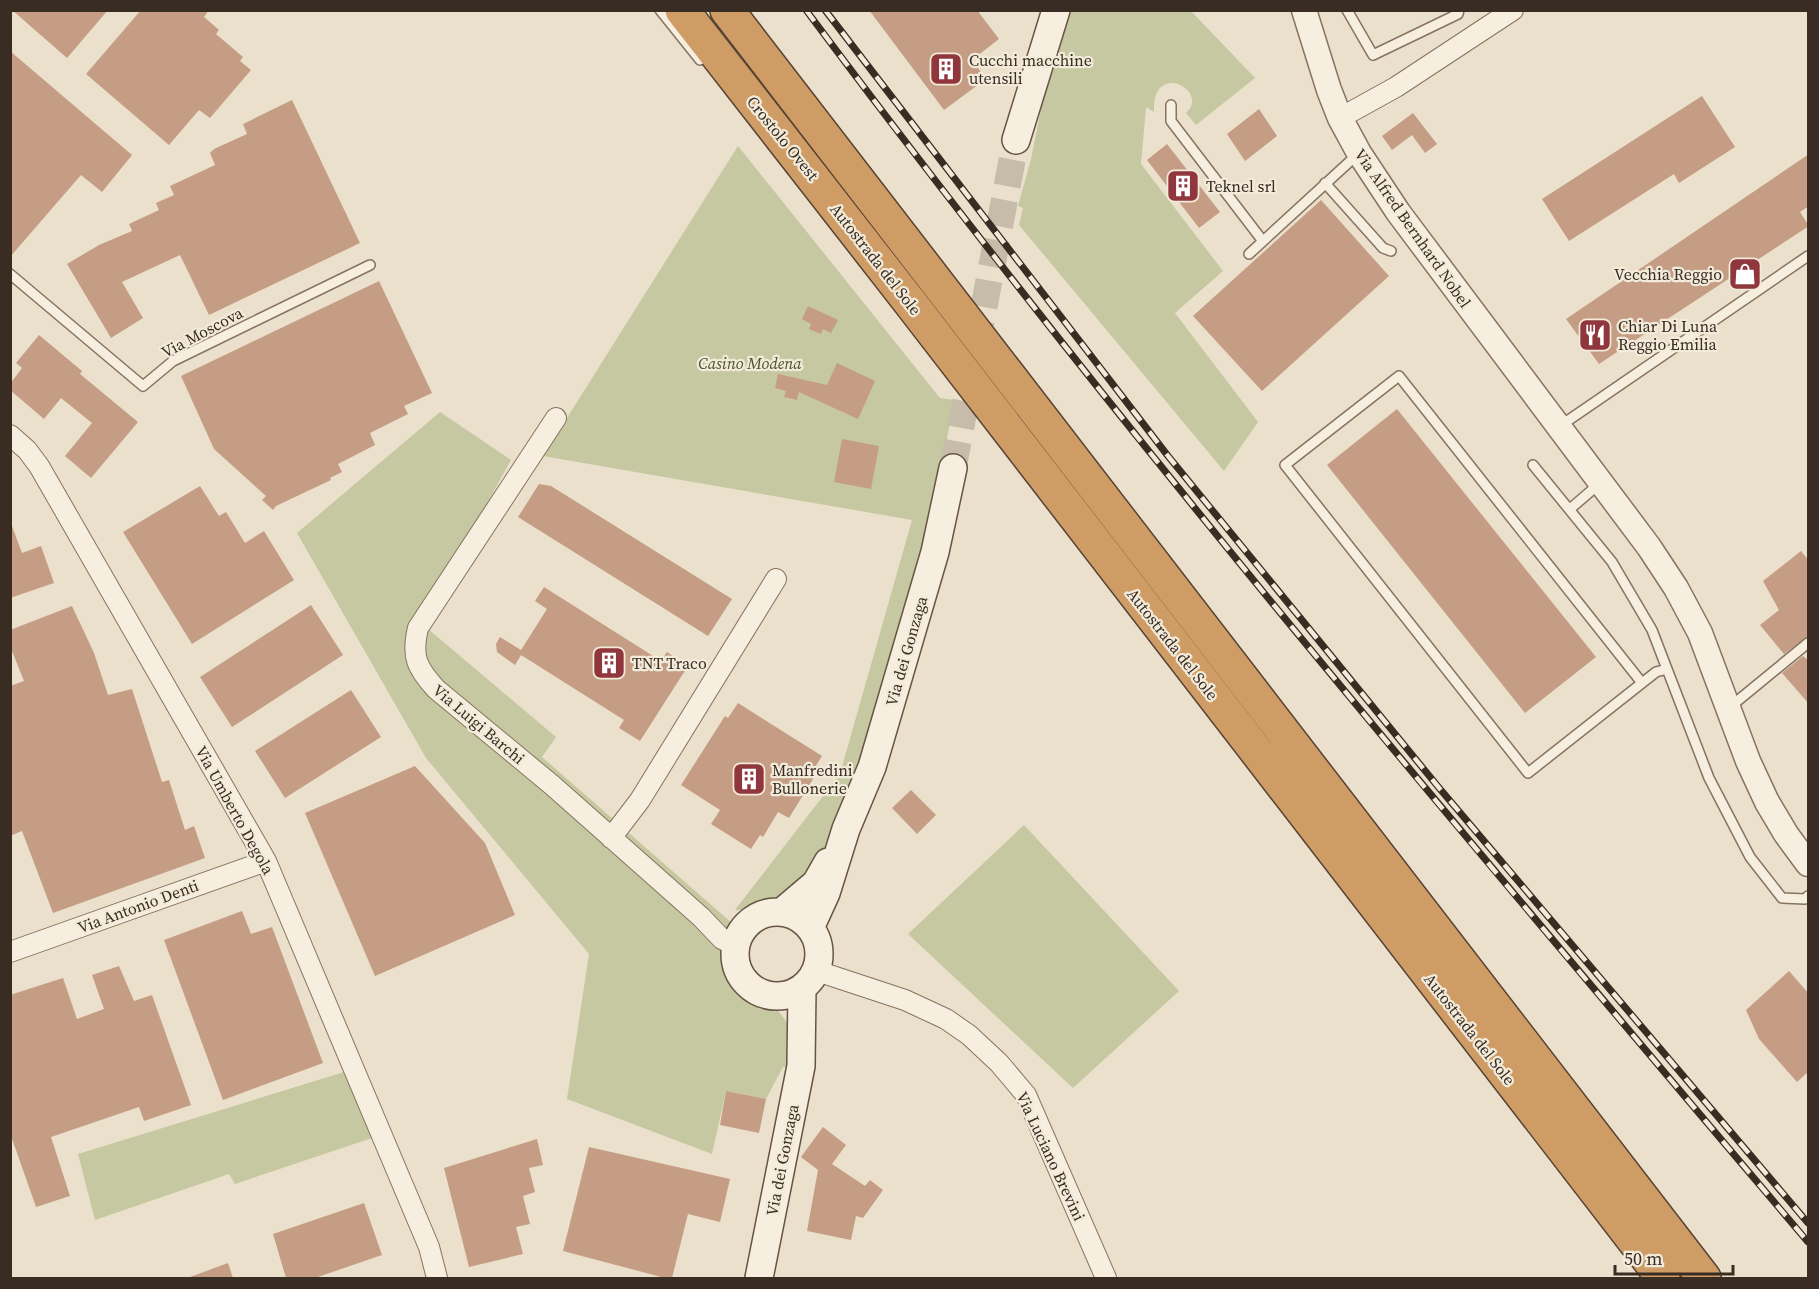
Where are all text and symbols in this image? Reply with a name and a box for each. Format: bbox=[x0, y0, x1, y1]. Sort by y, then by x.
place label: Cucchi macchine utensili bbox=[969, 49, 1092, 89]
building icon: Cucchi macchine utensili bbox=[928, 51, 964, 87]
street label: Crostolo Ovest bbox=[742, 91, 824, 186]
street label: Via Alfred Bernhard Nobel bbox=[1350, 144, 1476, 312]
building icon: Teknel srl bbox=[1165, 168, 1201, 204]
place label: Teknel srl bbox=[1206, 175, 1276, 197]
street label: Autostrada del Sole bbox=[825, 198, 927, 320]
shop icon: Vecchia Reggio bbox=[1727, 256, 1763, 292]
place label: Vecchia Reggio bbox=[1614, 263, 1722, 285]
street label: Via Moscova bbox=[157, 301, 247, 363]
place label: Chiar Di Luna Reggio Emilia bbox=[1618, 315, 1718, 355]
restaurant icon: Chiar Di Luna Reggio Emilia bbox=[1577, 317, 1613, 353]
park label: Casino Modena bbox=[698, 352, 802, 374]
street label: Autostrada del Sole bbox=[1122, 583, 1224, 705]
street label: Via dei Gonzaga bbox=[880, 593, 932, 709]
building icon: TNT Traco bbox=[591, 645, 627, 681]
place label: TNT Traco bbox=[632, 652, 707, 674]
street label: Via Luigi Barchi bbox=[428, 679, 530, 769]
street label: Via Umberto Degola bbox=[191, 742, 280, 879]
place label: Manfredini Bullonerie bbox=[772, 759, 853, 799]
building icon: Manfredini Bullonerie bbox=[731, 761, 767, 797]
street label: Via Antonio Denti bbox=[74, 874, 202, 938]
street label: Autostrada del Sole bbox=[1419, 968, 1521, 1090]
street label: Via Luciano Brevini bbox=[1011, 1088, 1091, 1224]
street label: Via dei Gonzaga bbox=[760, 1101, 804, 1218]
scale bar bbox=[1615, 1238, 1734, 1276]
text: 50 m bbox=[1624, 1246, 1662, 1271]

